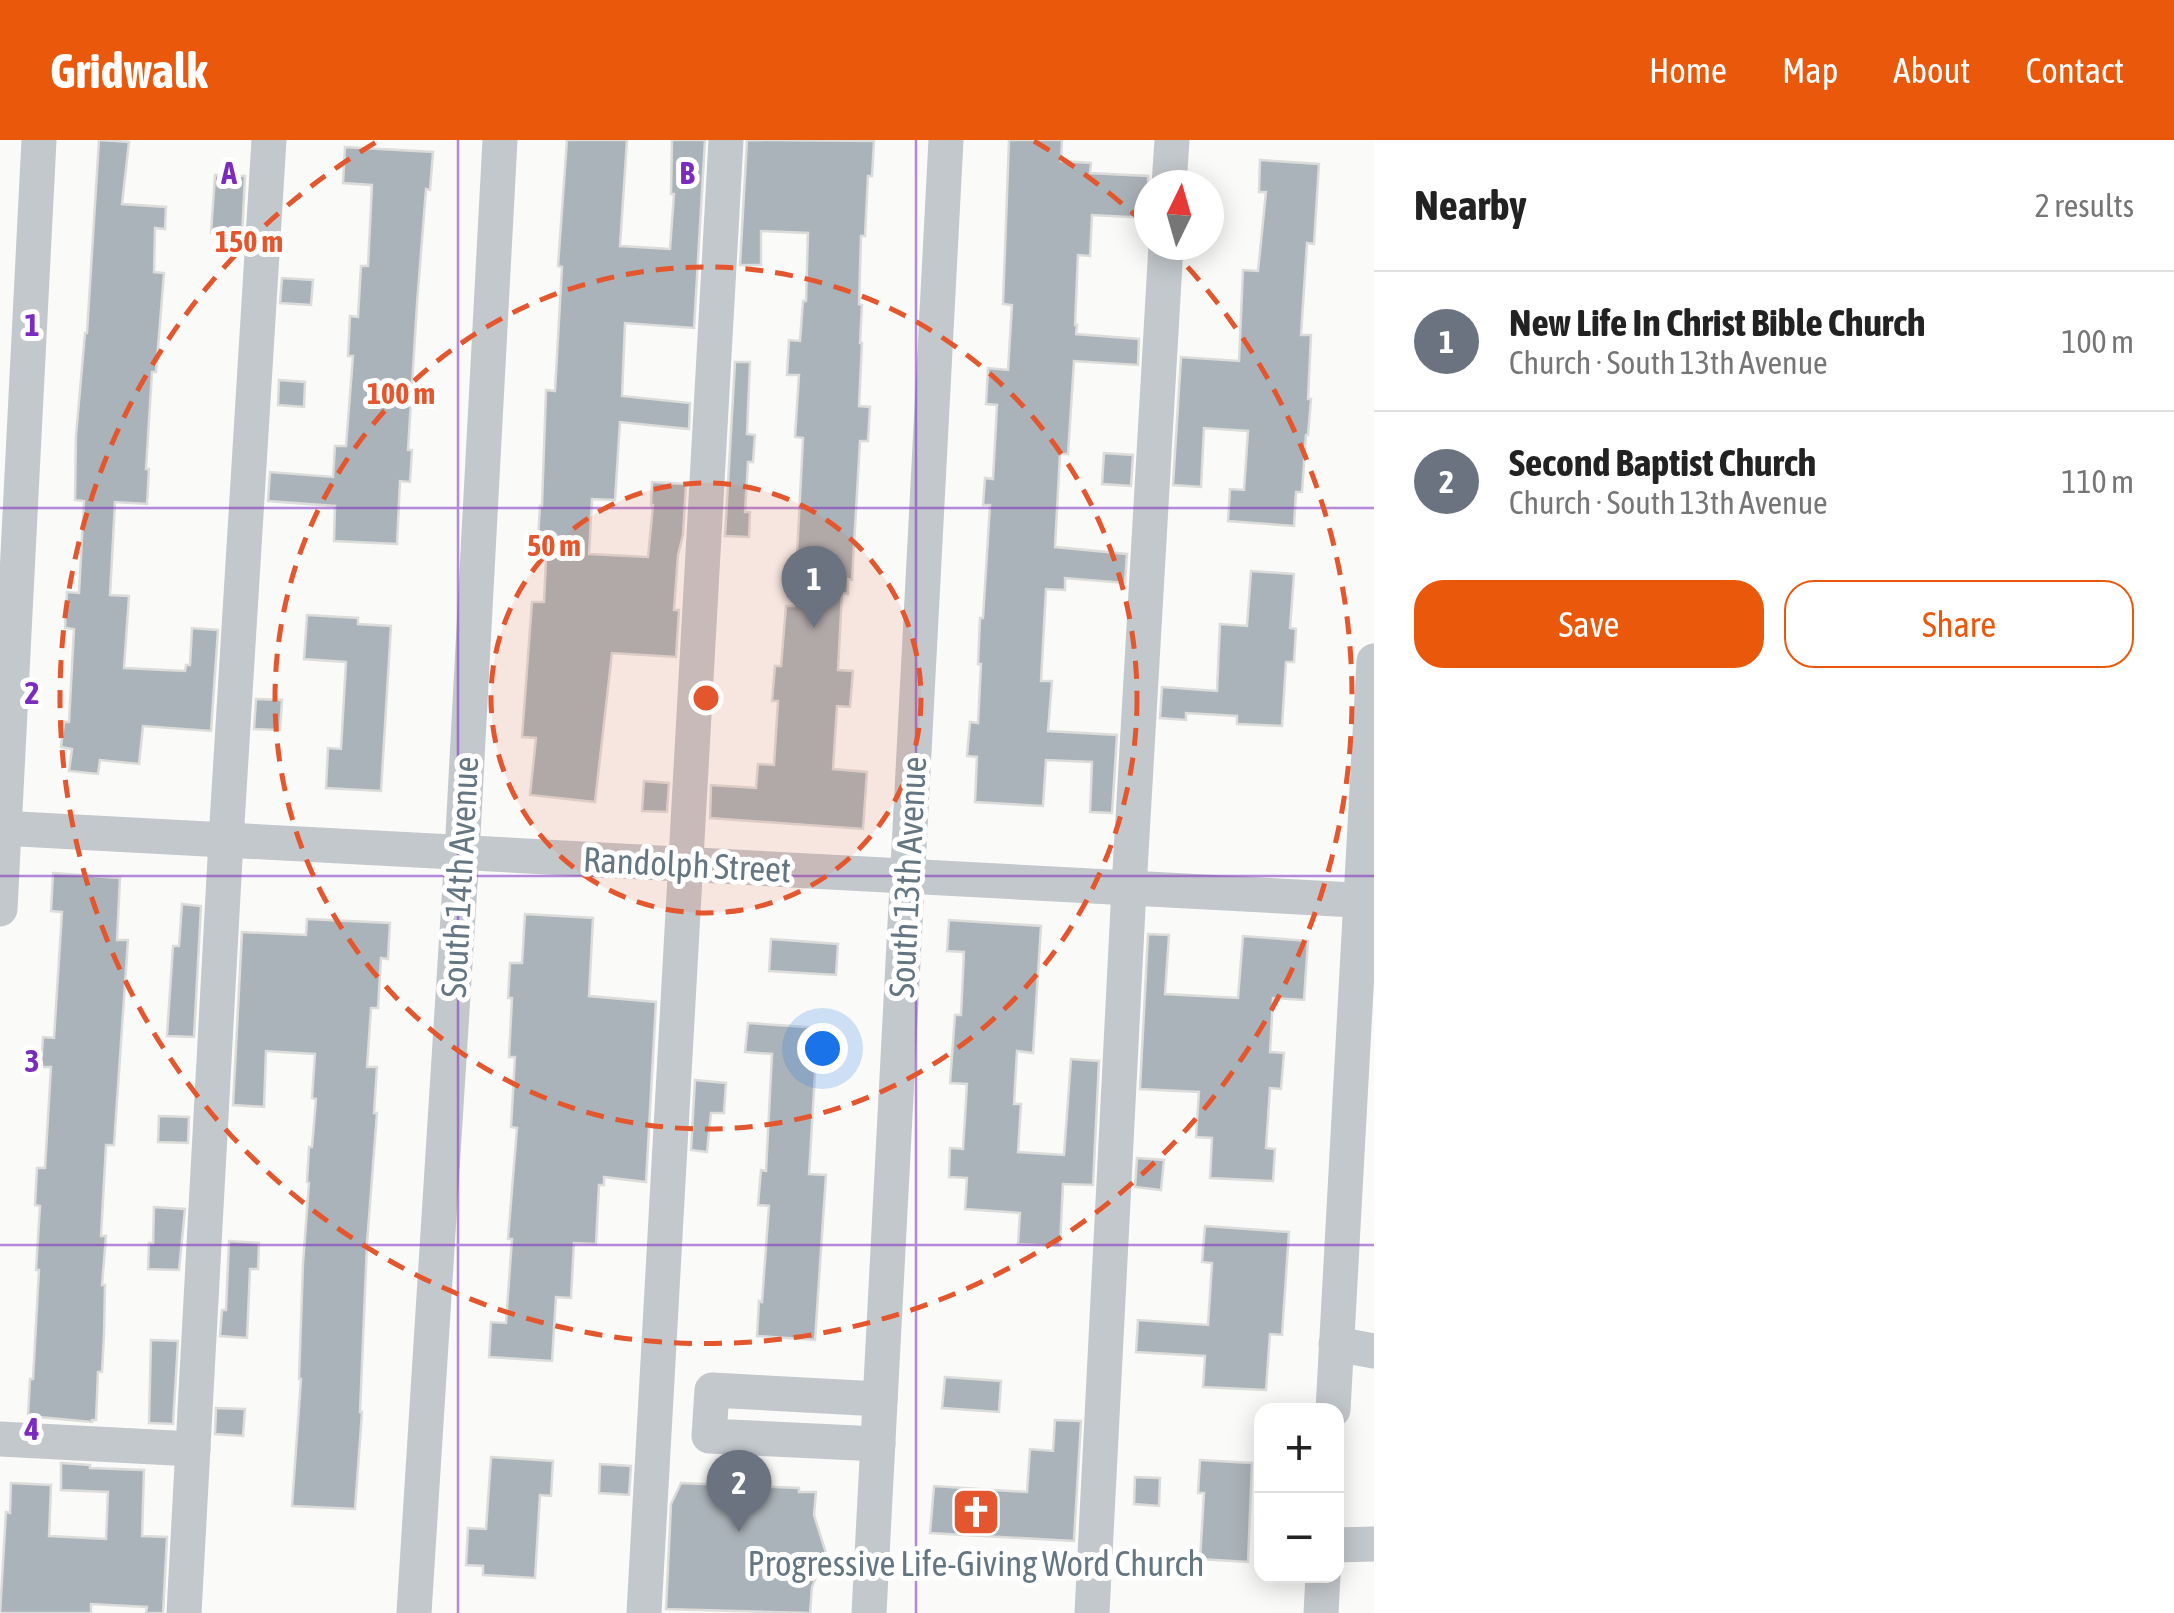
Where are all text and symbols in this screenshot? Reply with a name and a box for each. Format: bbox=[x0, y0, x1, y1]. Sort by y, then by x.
text: Gridwalk bbox=[50, 43, 208, 98]
text: Home bbox=[1649, 50, 1727, 90]
text: Map bbox=[1782, 50, 1838, 90]
text: About bbox=[1893, 50, 1970, 90]
text: Contact bbox=[2025, 50, 2124, 90]
text: A bbox=[220, 154, 237, 191]
text: B bbox=[679, 154, 695, 191]
north arrow bbox=[1134, 170, 1224, 260]
text: Nearby bbox=[1414, 181, 1527, 229]
text: 2 results bbox=[2035, 187, 2134, 224]
text: 150 m bbox=[215, 224, 283, 258]
text: New Life In Christ Bible Church bbox=[1509, 301, 1925, 344]
text: 1 bbox=[24, 306, 40, 343]
text: 1 bbox=[1439, 323, 1454, 360]
text: 100 m bbox=[2061, 323, 2134, 360]
text: Church · South 13th Avenue bbox=[1509, 344, 1828, 381]
text: 100 m bbox=[367, 376, 435, 410]
text: Second Baptist Church bbox=[1509, 441, 1816, 484]
text: 2 bbox=[1439, 463, 1454, 500]
text: 110 m bbox=[2061, 463, 2134, 500]
text: Church · South 13th Avenue bbox=[1509, 484, 1828, 521]
text: 50 m bbox=[527, 528, 581, 562]
pin: 1 bbox=[782, 546, 846, 628]
button: Save bbox=[1414, 580, 1764, 668]
button: Share bbox=[1784, 580, 2134, 668]
text: 2 bbox=[24, 674, 40, 711]
centre of rings bbox=[688, 680, 724, 716]
street label: South 14th Avenue bbox=[433, 755, 485, 999]
street label: South 13th Avenue bbox=[881, 755, 933, 999]
street label: Randolph Street bbox=[582, 839, 792, 889]
your location bbox=[797, 1023, 848, 1074]
text: 3 bbox=[24, 1042, 40, 1079]
map controls bbox=[1254, 1403, 1344, 1583]
button: + bbox=[1254, 1403, 1344, 1493]
text: 4 bbox=[23, 1410, 40, 1447]
pin: 2 bbox=[706, 1450, 772, 1532]
church icon: Progressive Life-Giving Word Church bbox=[950, 1486, 1002, 1538]
button: − bbox=[1254, 1493, 1344, 1583]
place label: Progressive Life-Giving Word Church bbox=[748, 1543, 1204, 1583]

